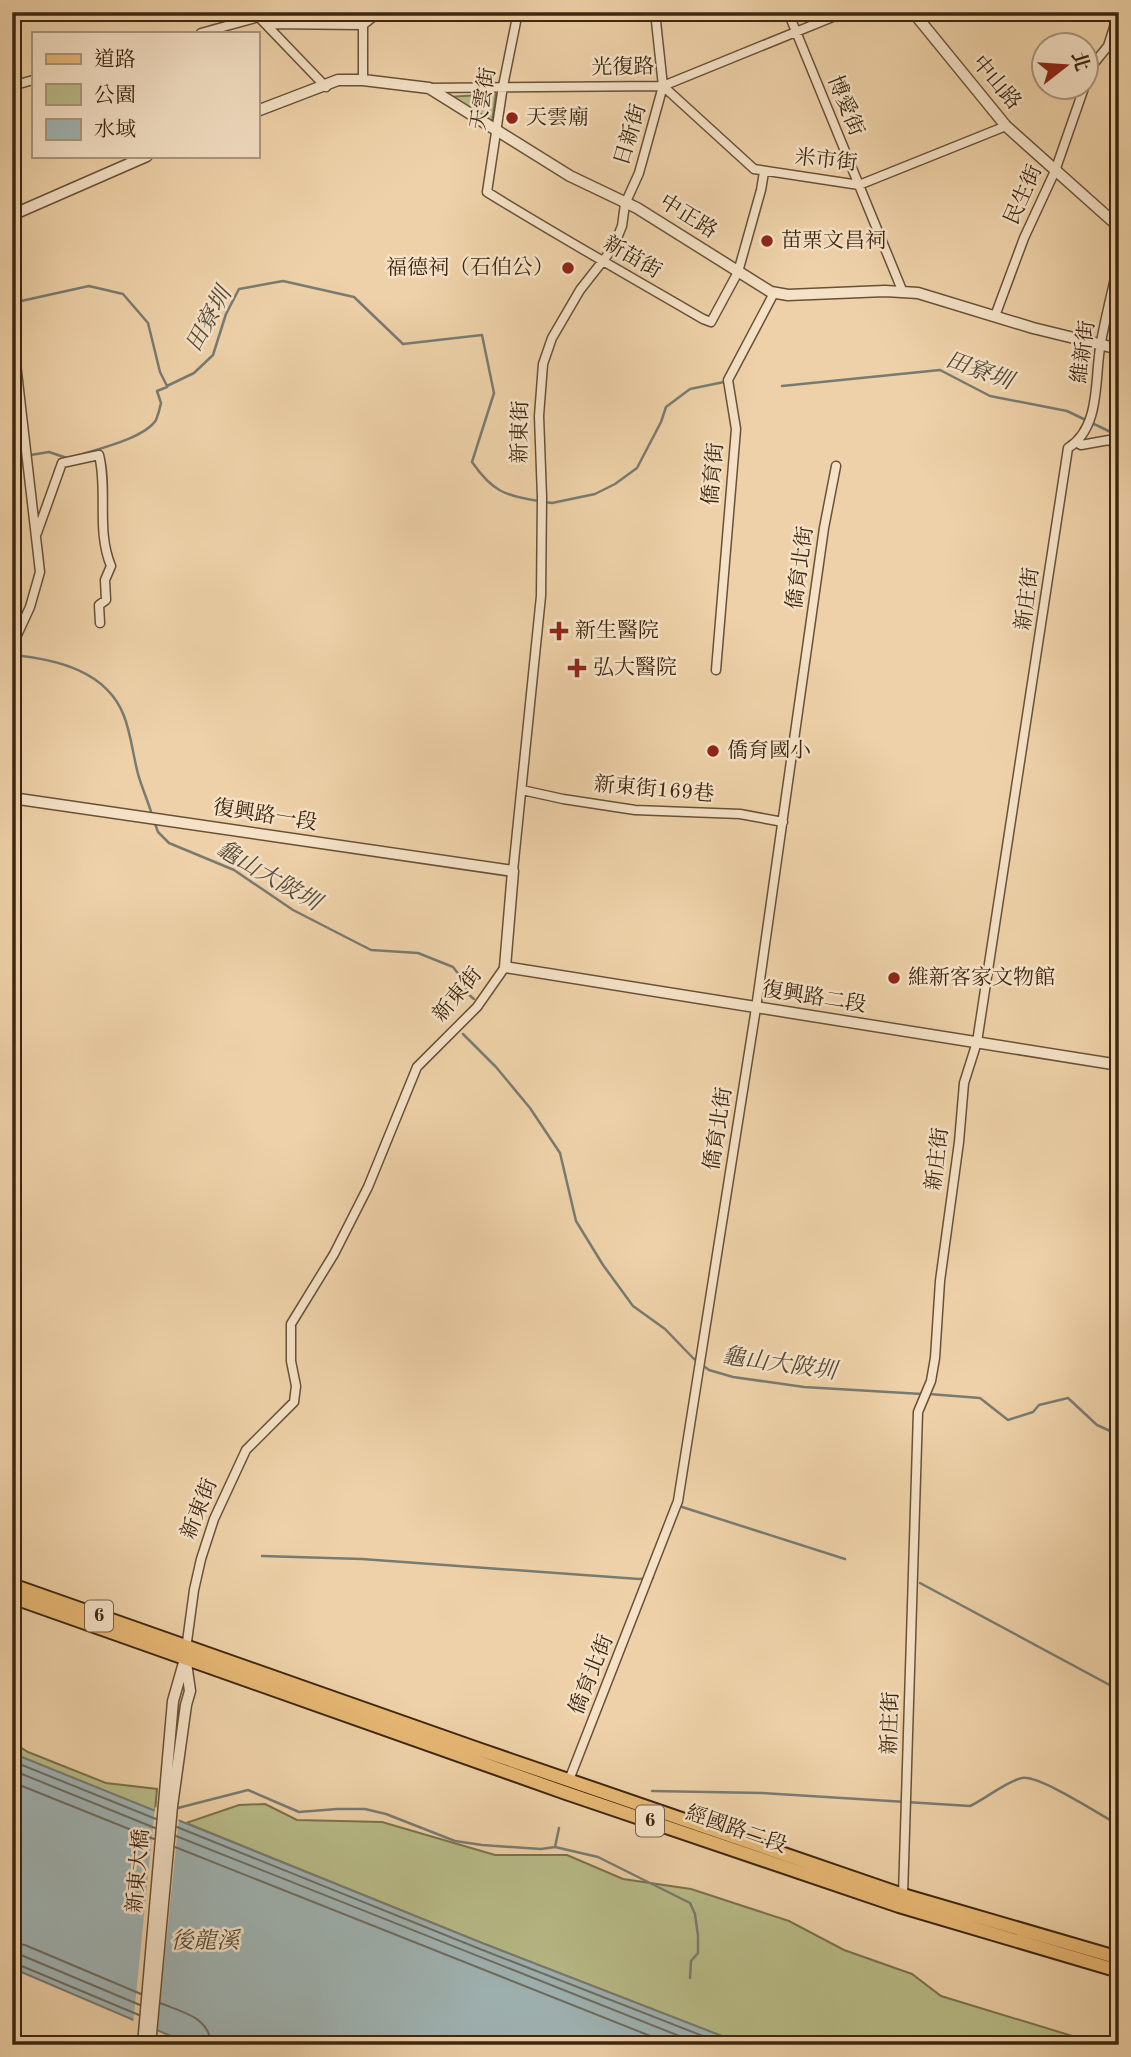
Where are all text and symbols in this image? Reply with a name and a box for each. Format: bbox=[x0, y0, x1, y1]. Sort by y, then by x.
legend bbox=[32, 32, 259, 158]
north arrow bbox=[1030, 32, 1100, 102]
text: 道路 bbox=[94, 48, 136, 71]
text: 北 bbox=[1067, 49, 1093, 74]
street label: 中山路 bbox=[968, 51, 1026, 114]
street label: 光復路 bbox=[591, 55, 655, 79]
street label: 天雲街 bbox=[466, 66, 500, 132]
street label: 博愛街 bbox=[823, 72, 868, 139]
text: 公園 bbox=[94, 83, 136, 107]
street label: 日新街 bbox=[610, 101, 650, 168]
place label: 天雲廟 bbox=[526, 106, 589, 129]
marker: 天雲廟 bbox=[504, 110, 520, 126]
text: 水域 bbox=[94, 118, 136, 141]
street label: 米市街 bbox=[794, 145, 859, 175]
street label: 民生街 bbox=[1000, 161, 1046, 228]
street label: 中正路 bbox=[656, 190, 721, 243]
place label: 苗栗文昌祠 bbox=[781, 229, 886, 252]
street label: 新苗街 bbox=[599, 231, 666, 283]
marker: 苗栗文昌祠 bbox=[759, 233, 775, 249]
place label: 福德祠（石伯公） bbox=[386, 255, 554, 279]
marker: 福德祠（石伯公） bbox=[560, 260, 576, 276]
water label: 田寮圳 bbox=[180, 280, 238, 356]
street label: 維新街 bbox=[1067, 319, 1099, 385]
water label: 田寮圳 bbox=[943, 347, 1020, 395]
street label: 新東街 bbox=[508, 400, 532, 464]
street label: 僑育街 bbox=[699, 442, 727, 506]
street label: 僑育北街 bbox=[783, 525, 817, 611]
street label: 新庄街 bbox=[1011, 566, 1043, 632]
place label: 新生醫院 bbox=[575, 619, 659, 642]
marker: 新生醫院 bbox=[549, 621, 569, 641]
place label: 弘大醫院 bbox=[593, 656, 677, 679]
marker: 弘大醫院 bbox=[567, 658, 587, 678]
place label: 僑育國小 bbox=[727, 739, 811, 762]
marker: 僑育國小 bbox=[705, 743, 721, 759]
street label: 新東街169巷 bbox=[593, 772, 715, 806]
street label: 復興路一段 bbox=[212, 795, 319, 835]
water label: 龜山大陂圳 bbox=[212, 836, 328, 917]
street label: 新東街 bbox=[428, 963, 486, 1026]
place label: 維新客家文物館 bbox=[908, 966, 1055, 989]
marker: 維新客家文物館 bbox=[886, 970, 902, 986]
street label: 復興路二段 bbox=[761, 977, 868, 1017]
street label: 僑育北街 bbox=[700, 1086, 736, 1172]
street label: 新庄街 bbox=[922, 1126, 952, 1192]
water label: 龜山大陂圳 bbox=[720, 1343, 842, 1384]
street label: 新東街 bbox=[177, 1475, 222, 1542]
road number: 6 bbox=[85, 1600, 113, 1632]
street label: 僑育北街 bbox=[565, 1631, 617, 1718]
street label: 新庄街 bbox=[877, 1691, 903, 1755]
street label: 經國路二段 bbox=[683, 1801, 790, 1857]
road number: 6 bbox=[636, 1806, 664, 1837]
street label: 新東大橋 bbox=[123, 1828, 153, 1914]
water label: 後龍溪 bbox=[171, 1928, 243, 1953]

